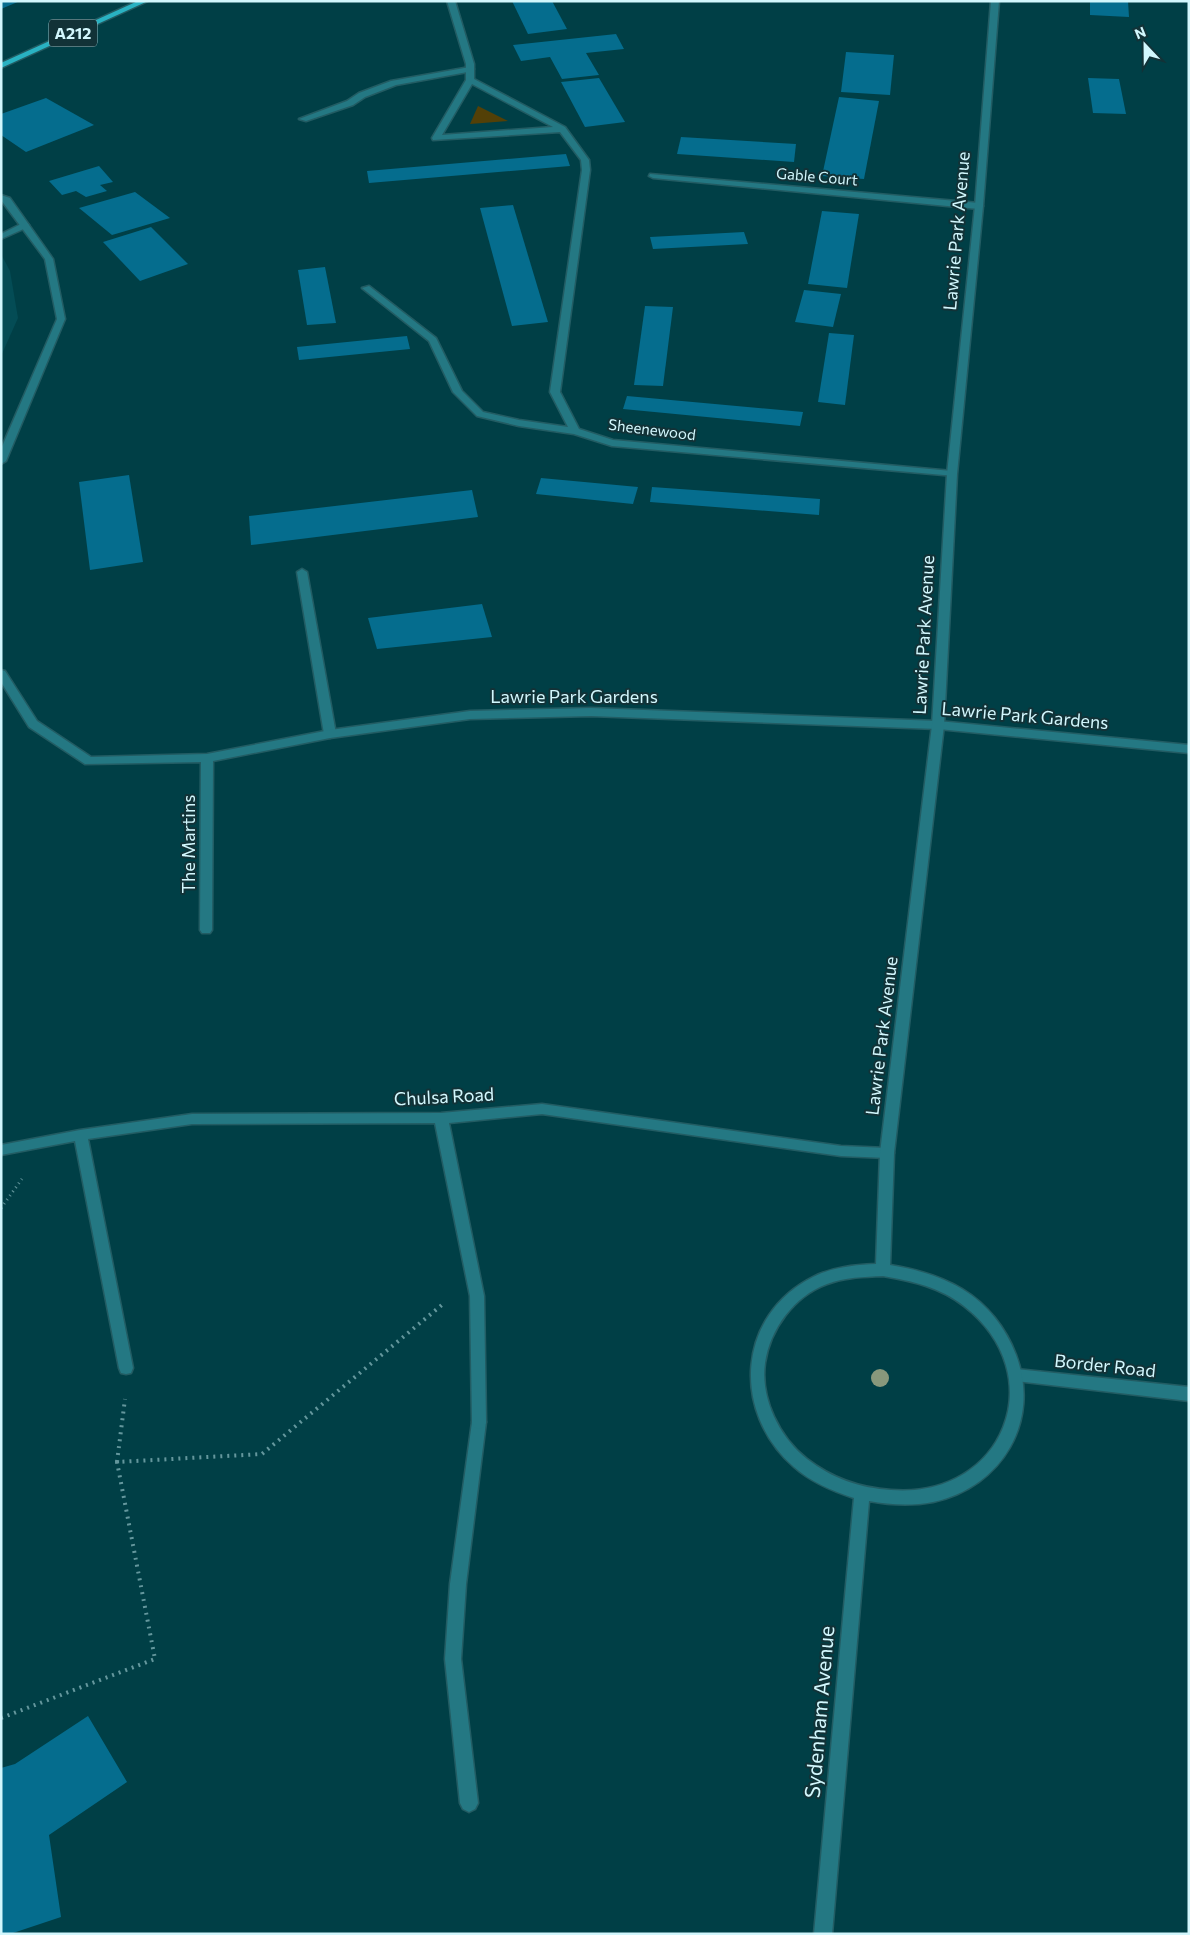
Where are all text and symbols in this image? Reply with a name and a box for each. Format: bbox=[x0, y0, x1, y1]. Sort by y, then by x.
road number: A212 bbox=[49, 19, 97, 46]
north arrow bbox=[1120, 20, 1170, 70]
text: N bbox=[1132, 23, 1148, 42]
street label: Lawrie Park Avenue bbox=[938, 150, 974, 311]
street label: Gable Court bbox=[775, 163, 859, 189]
street label: Sheenewood bbox=[607, 415, 697, 443]
street label: Lawrie Park Avenue bbox=[908, 555, 938, 715]
street label: Lawrie Park Gardens bbox=[490, 685, 658, 707]
street label: Lawrie Park Gardens bbox=[941, 697, 1110, 733]
street label: The Martins bbox=[177, 795, 199, 893]
street label: Lawrie Park Avenue bbox=[860, 955, 902, 1117]
street label: Chulsa Road bbox=[393, 1082, 495, 1110]
street label: Border Road bbox=[1053, 1349, 1157, 1381]
street label: Sydenham Avenue bbox=[799, 1625, 838, 1799]

